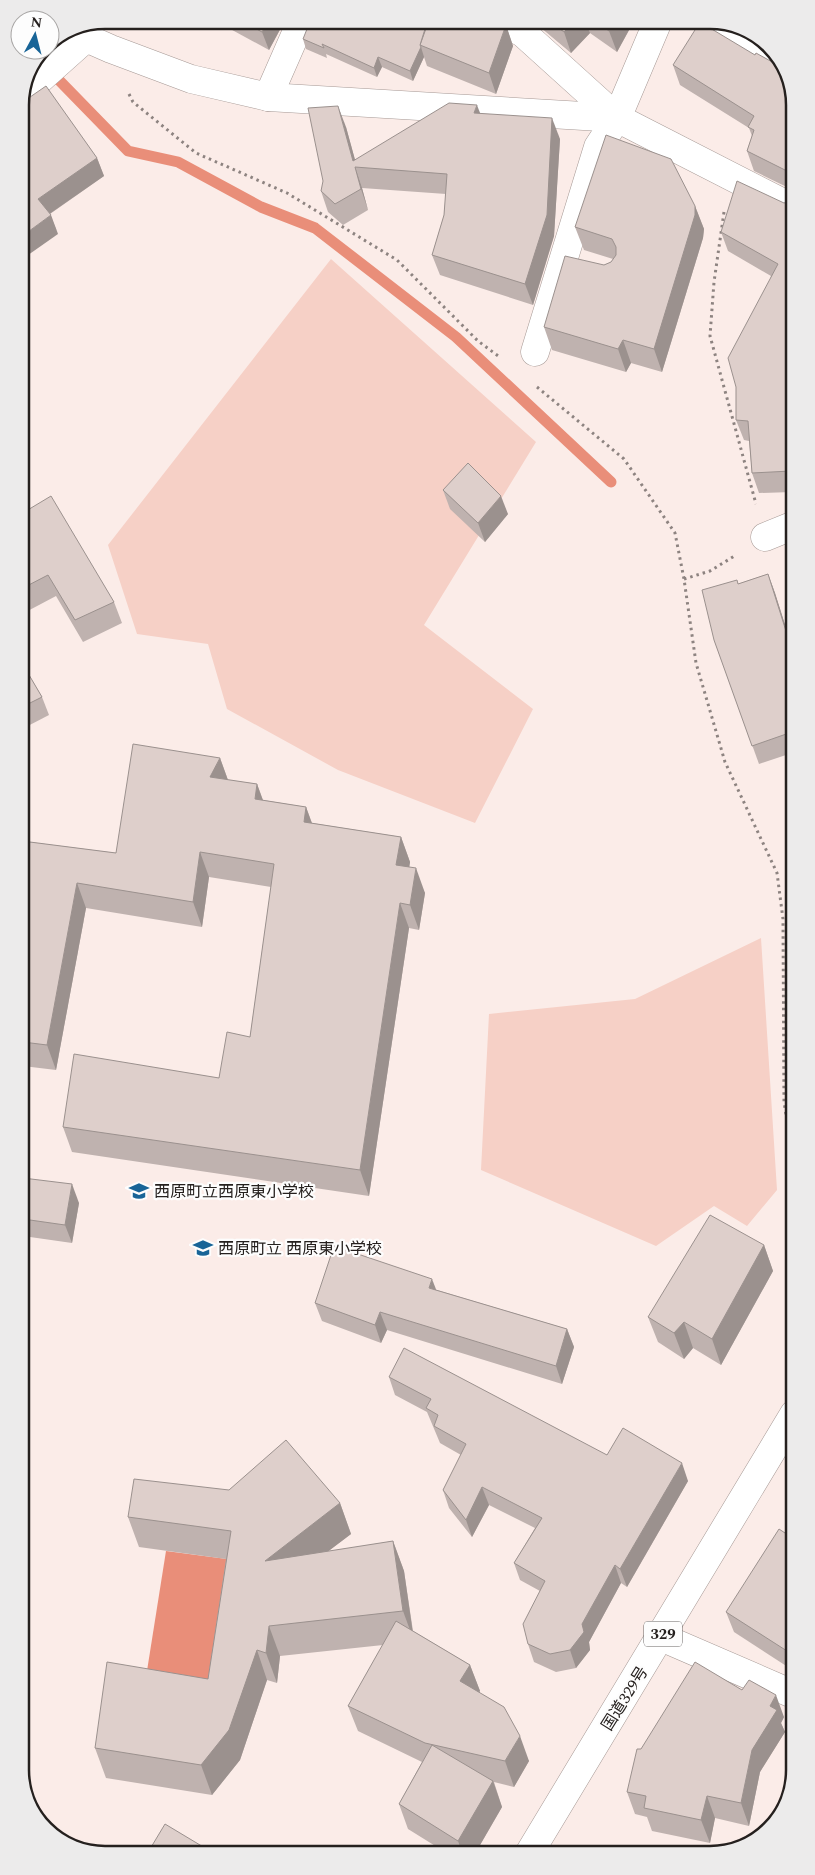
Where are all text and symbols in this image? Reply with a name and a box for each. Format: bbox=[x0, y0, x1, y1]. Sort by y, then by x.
north arrow bbox=[10, 10, 60, 60]
text: N bbox=[30, 11, 43, 34]
school or university icon: 西原町立西原東小学校 bbox=[128, 1180, 150, 1202]
place label: 西原町立西原東小学校 bbox=[154, 1180, 314, 1204]
school or university icon: 西原町立 西原東小学校 bbox=[192, 1237, 214, 1259]
place label: 西原町立 西原東小学校 bbox=[218, 1237, 382, 1261]
road number: 329 bbox=[644, 1622, 682, 1646]
street label: 国道329号 bbox=[596, 1662, 654, 1735]

